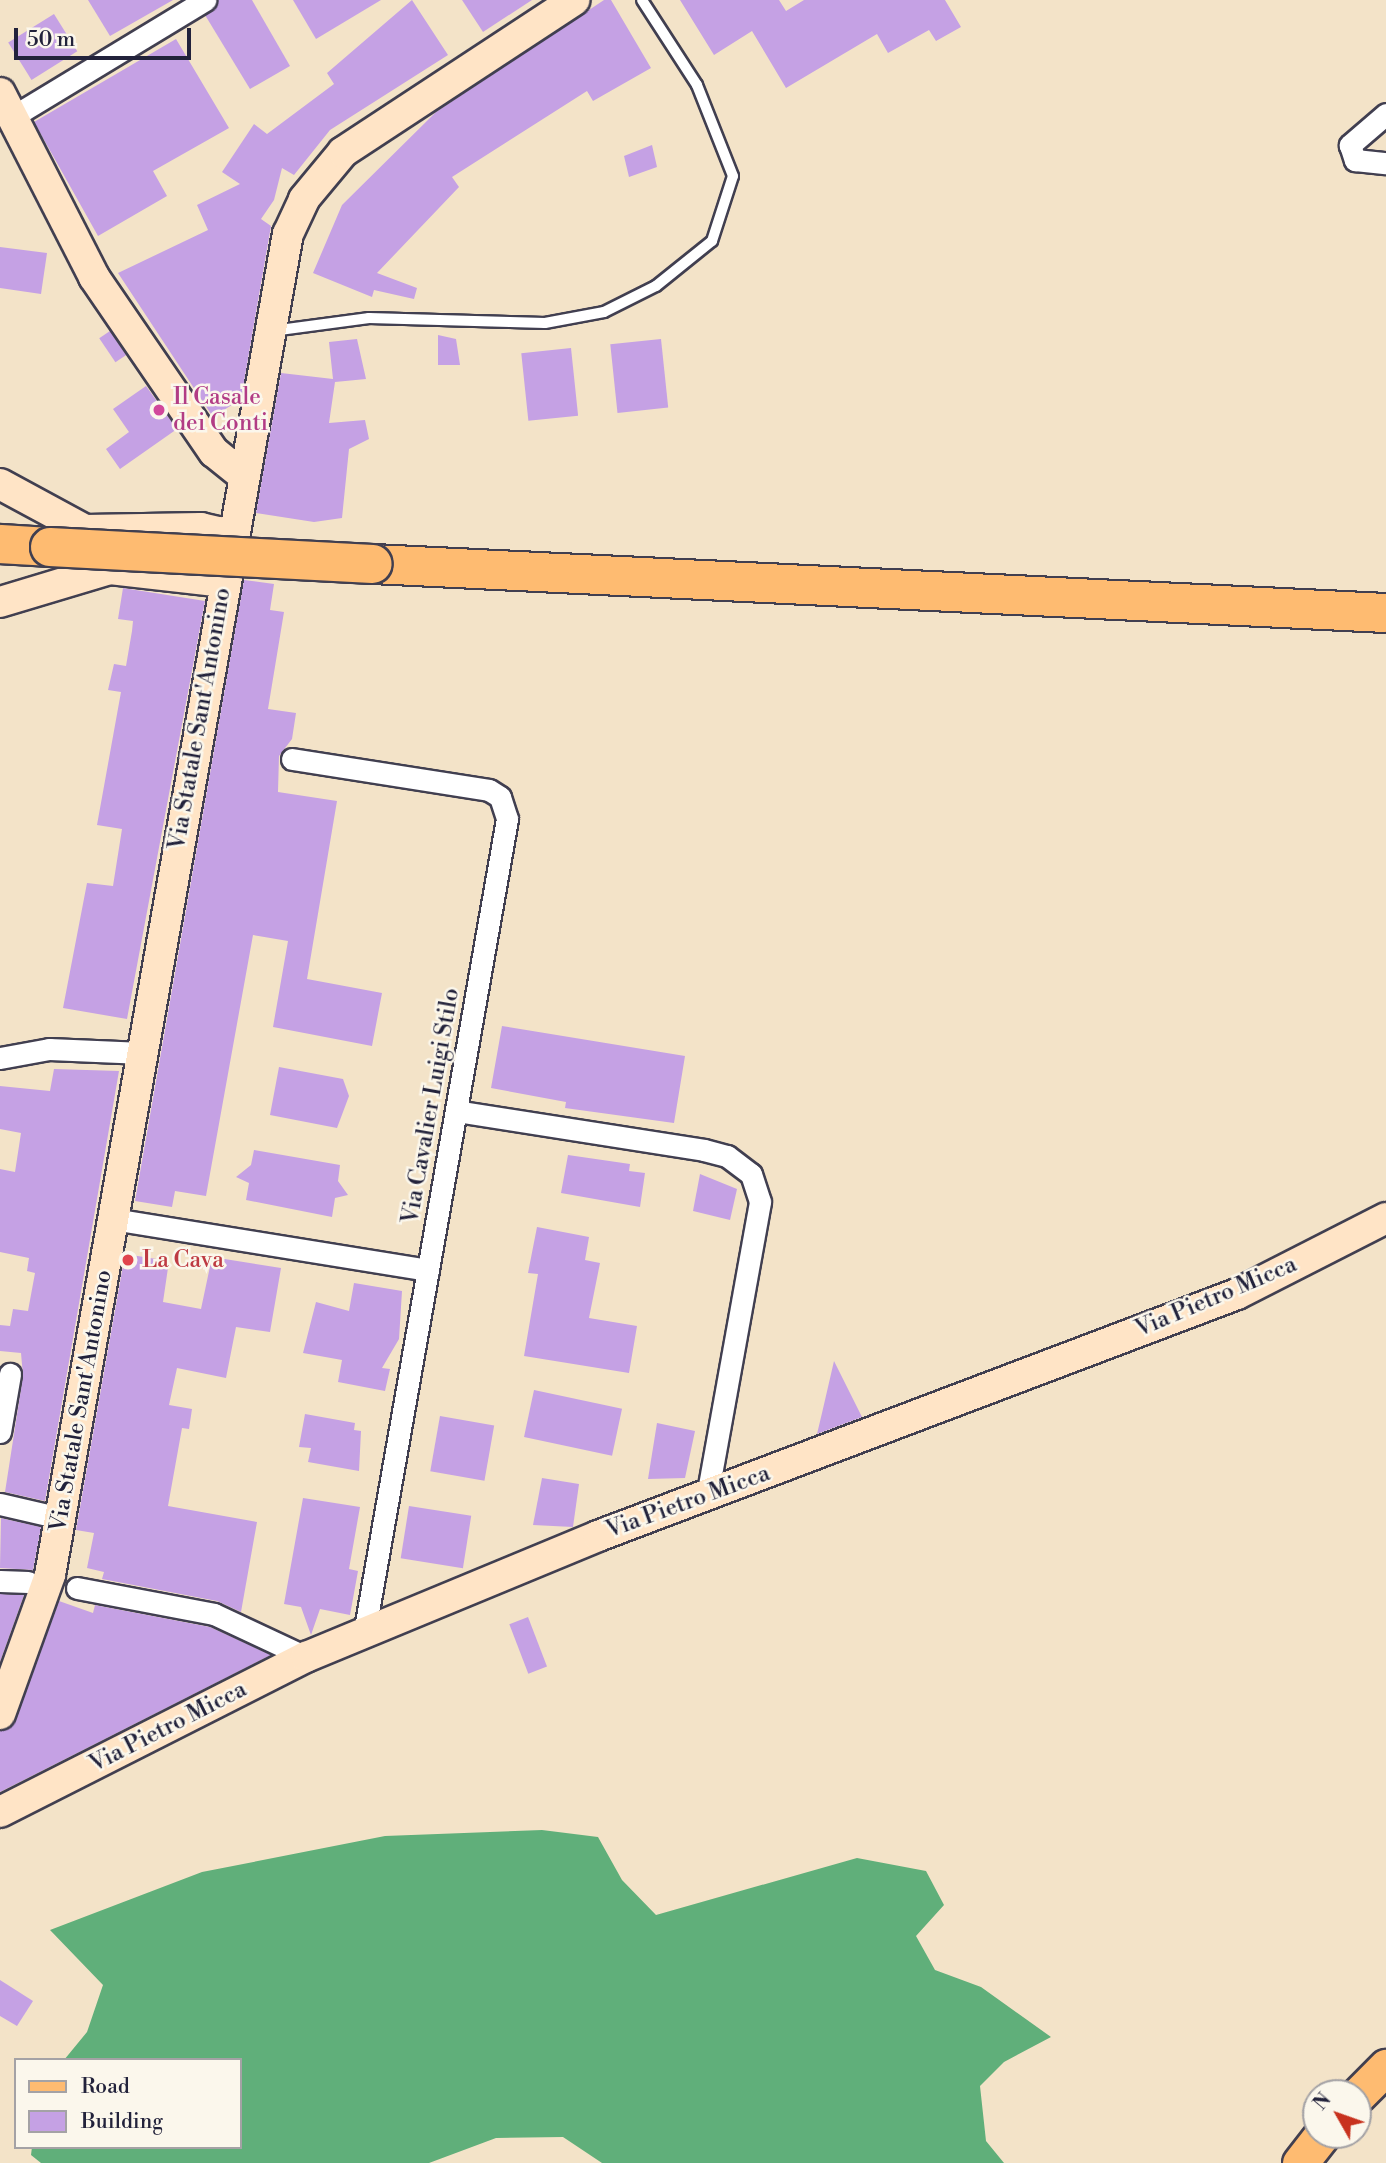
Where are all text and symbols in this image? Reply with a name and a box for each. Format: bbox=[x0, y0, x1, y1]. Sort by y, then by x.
scale bar bbox=[18, 14, 194, 58]
text: 50 m bbox=[27, 27, 75, 53]
place label: Il Casale dei Conti bbox=[173, 383, 268, 437]
marker: Il Casale dei Conti bbox=[151, 402, 167, 418]
street label: Via Statale Sant'Antonino bbox=[163, 586, 237, 852]
street label: Via Cavalier Luigi Stilo bbox=[397, 986, 465, 1226]
place label: La Cava bbox=[142, 1246, 224, 1274]
street label: Via Pietro Micca bbox=[1131, 1251, 1301, 1343]
marker: La Cava bbox=[120, 1252, 136, 1268]
street label: Via Statale Sant'Antonino bbox=[44, 1268, 118, 1534]
street label: Via Pietro Micca bbox=[602, 1460, 774, 1544]
street label: Via Pietro Micca bbox=[85, 1676, 251, 1778]
legend bbox=[14, 2058, 242, 2149]
text: Road bbox=[81, 2074, 130, 2100]
north arrow bbox=[1302, 2079, 1372, 2149]
text: N bbox=[1308, 2088, 1336, 2115]
text: Building bbox=[81, 2109, 163, 2135]

